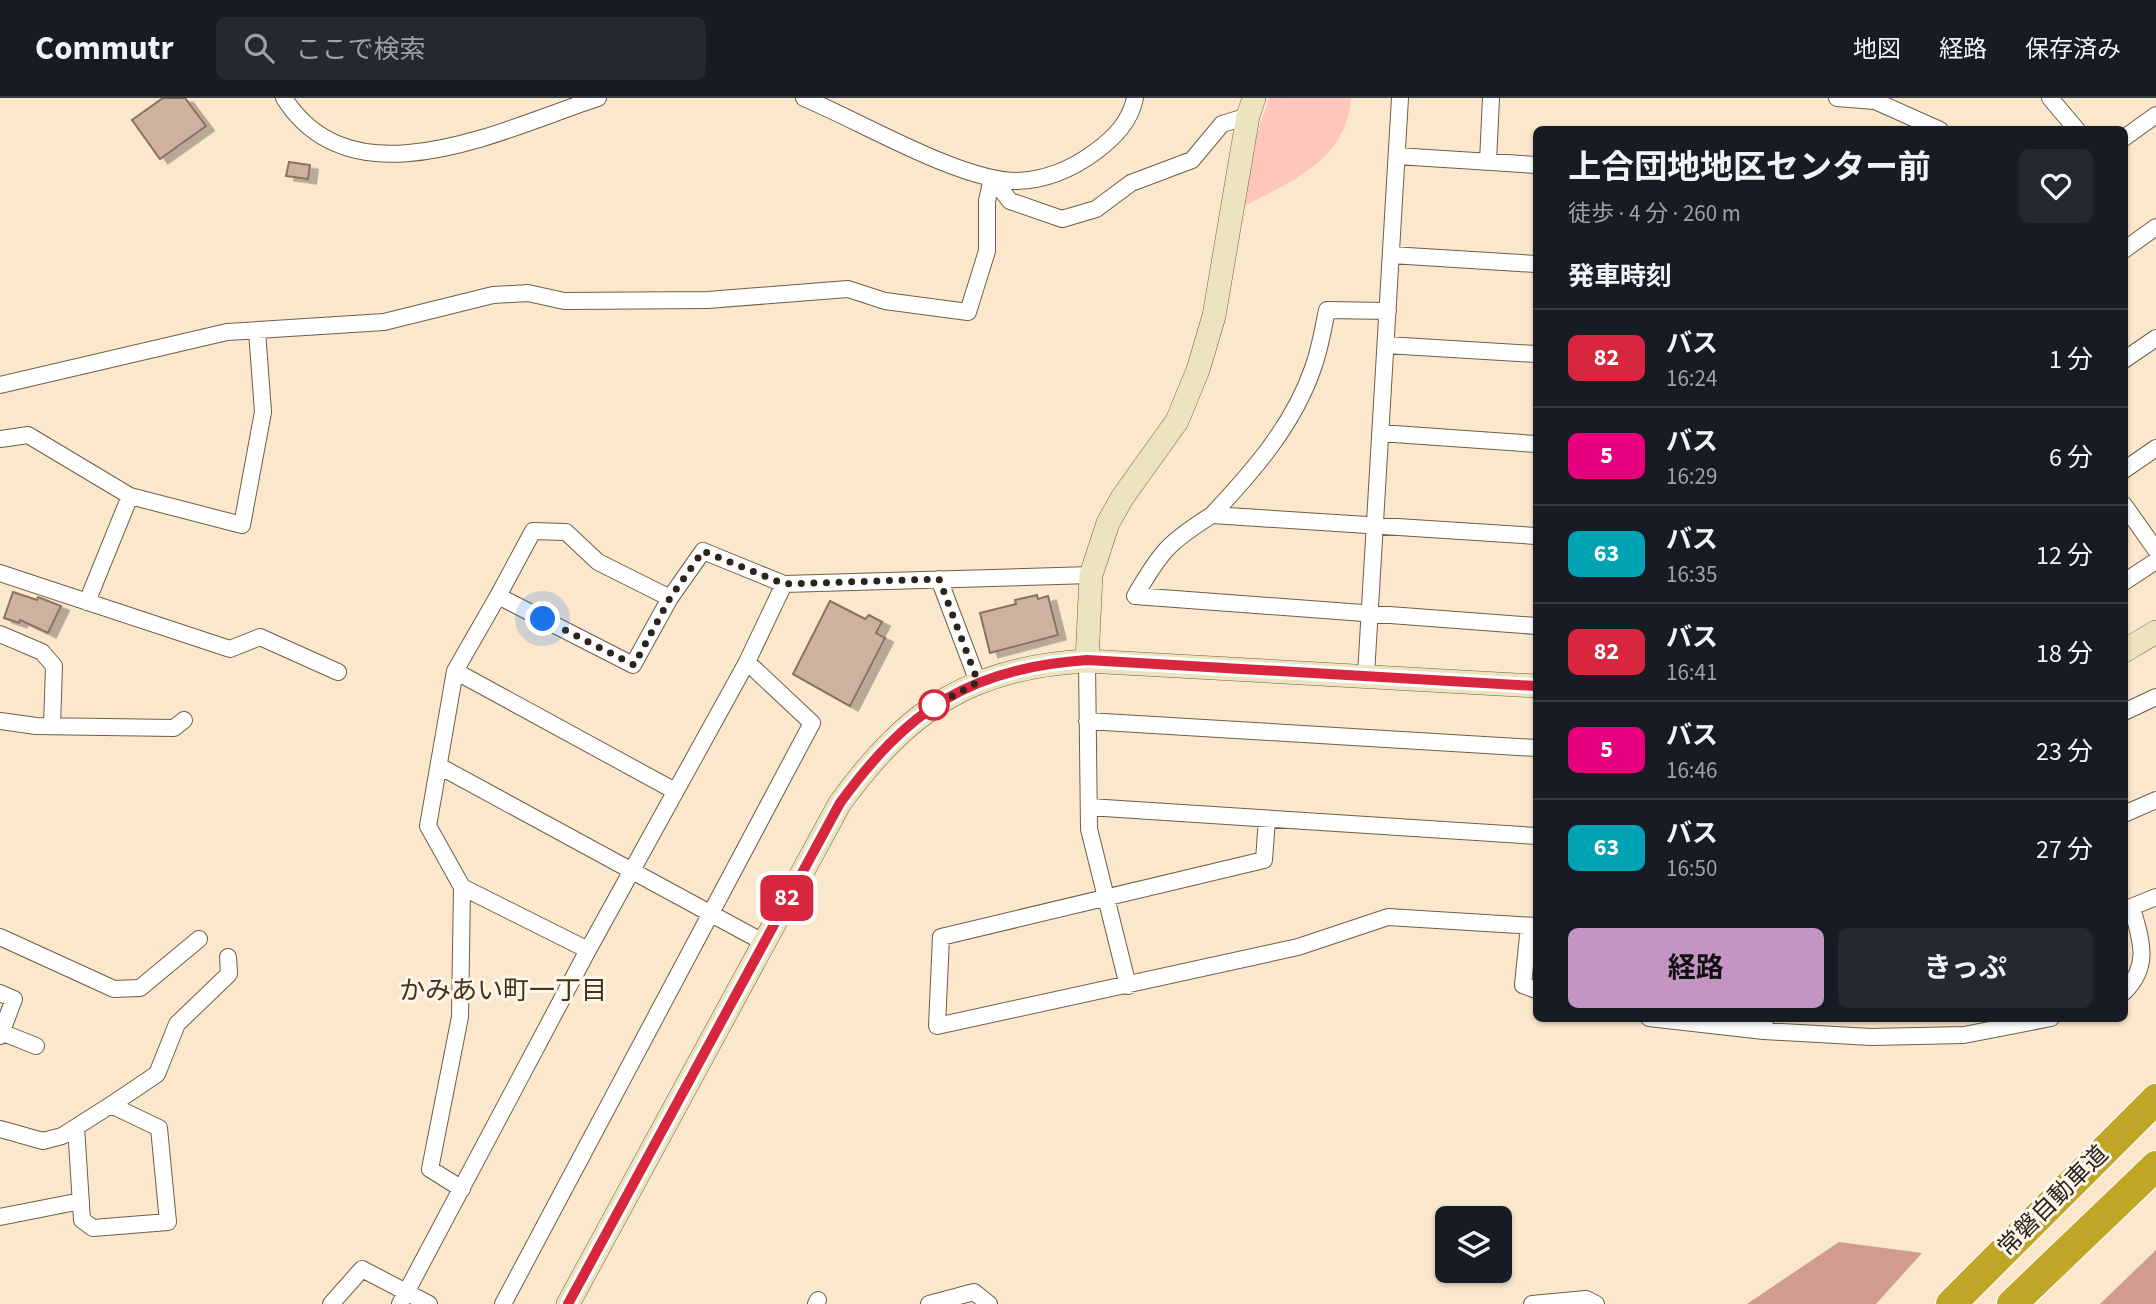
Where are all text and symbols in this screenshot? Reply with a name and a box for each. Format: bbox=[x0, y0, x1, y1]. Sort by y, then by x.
search box bbox=[216, 17, 706, 80]
text: Commutr bbox=[35, 25, 174, 72]
icon: search bbox=[240, 29, 278, 67]
text: ここで検索 bbox=[296, 31, 426, 68]
text: 地図 bbox=[1853, 32, 1901, 67]
text: 経路 bbox=[1939, 32, 1987, 67]
text: 保存済み bbox=[2025, 32, 2121, 67]
text: 上合団地地区センター前 bbox=[1568, 144, 1931, 191]
button: heart bbox=[2019, 149, 2093, 223]
text: 徒歩 · 4 分 · 260 m bbox=[1568, 197, 1741, 230]
text: 発車時刻 bbox=[1568, 258, 1672, 295]
text: バス bbox=[1666, 325, 1718, 362]
text: 82 bbox=[1594, 340, 1619, 375]
text: 1 分 bbox=[2049, 341, 2093, 378]
text: 16:24 bbox=[1666, 362, 1717, 395]
text: バス bbox=[1666, 423, 1718, 460]
text: 5 bbox=[1600, 438, 1613, 473]
text: 6 分 bbox=[2049, 439, 2093, 476]
text: 16:29 bbox=[1666, 460, 1717, 493]
text: バス bbox=[1666, 521, 1718, 558]
text: 63 bbox=[1594, 536, 1619, 571]
text: 12 分 bbox=[2036, 537, 2093, 574]
text: 16:35 bbox=[1666, 558, 1717, 591]
your location bbox=[525, 601, 560, 636]
text: バス bbox=[1666, 619, 1718, 656]
text: 82 bbox=[1594, 634, 1619, 669]
text: 18 分 bbox=[2036, 635, 2093, 672]
text: 16:41 bbox=[1666, 656, 1717, 689]
unlabelled marker bbox=[919, 690, 949, 720]
text: バス bbox=[1666, 717, 1718, 754]
text: 5 bbox=[1600, 732, 1613, 767]
text: 23 分 bbox=[2036, 733, 2093, 770]
text: 16:46 bbox=[1666, 754, 1717, 787]
text: バス bbox=[1666, 815, 1718, 852]
text: 63 bbox=[1594, 830, 1619, 865]
text: 27 分 bbox=[2036, 831, 2093, 868]
text: 16:50 bbox=[1666, 852, 1717, 885]
line badge: 82 bbox=[756, 875, 818, 921]
text: 82 bbox=[774, 880, 800, 915]
button: 経路 bbox=[1568, 928, 1824, 1008]
button: きっぷ bbox=[1838, 928, 2093, 1008]
district label: かみあい町一丁目 bbox=[399, 972, 607, 1009]
street label: 常磐自動車道 bbox=[1990, 1138, 2116, 1264]
map controls bbox=[1435, 1206, 1512, 1283]
button: layers bbox=[1435, 1206, 1512, 1283]

